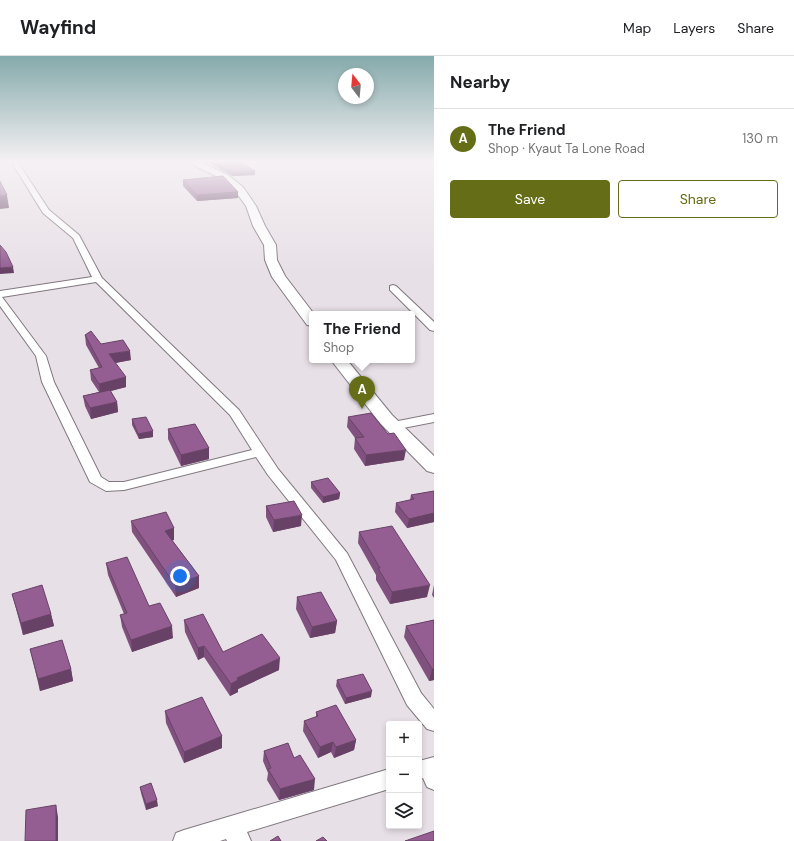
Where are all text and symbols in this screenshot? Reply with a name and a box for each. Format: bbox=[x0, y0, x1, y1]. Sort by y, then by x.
text: Wayfind bbox=[20, 15, 96, 40]
text: Map bbox=[623, 19, 651, 37]
text: Layers bbox=[673, 19, 715, 37]
text: Share bbox=[737, 19, 774, 37]
north arrow bbox=[338, 68, 374, 104]
text: Nearby bbox=[450, 71, 510, 93]
text: The Friend bbox=[488, 120, 565, 140]
text: A bbox=[458, 130, 468, 147]
text: 130 m bbox=[742, 130, 778, 147]
text: Shop · Kyaut Ta Lone Road bbox=[488, 140, 645, 157]
button: Save bbox=[450, 180, 610, 218]
button: Share bbox=[618, 180, 778, 218]
popup bbox=[309, 311, 415, 363]
text: The Friend bbox=[323, 319, 401, 339]
text: Shop bbox=[323, 339, 354, 356]
pin: A bbox=[349, 376, 375, 409]
your location bbox=[170, 566, 190, 586]
map controls bbox=[386, 721, 422, 829]
button: + bbox=[386, 721, 422, 757]
button: − bbox=[386, 757, 422, 793]
button: layers bbox=[386, 793, 422, 829]

